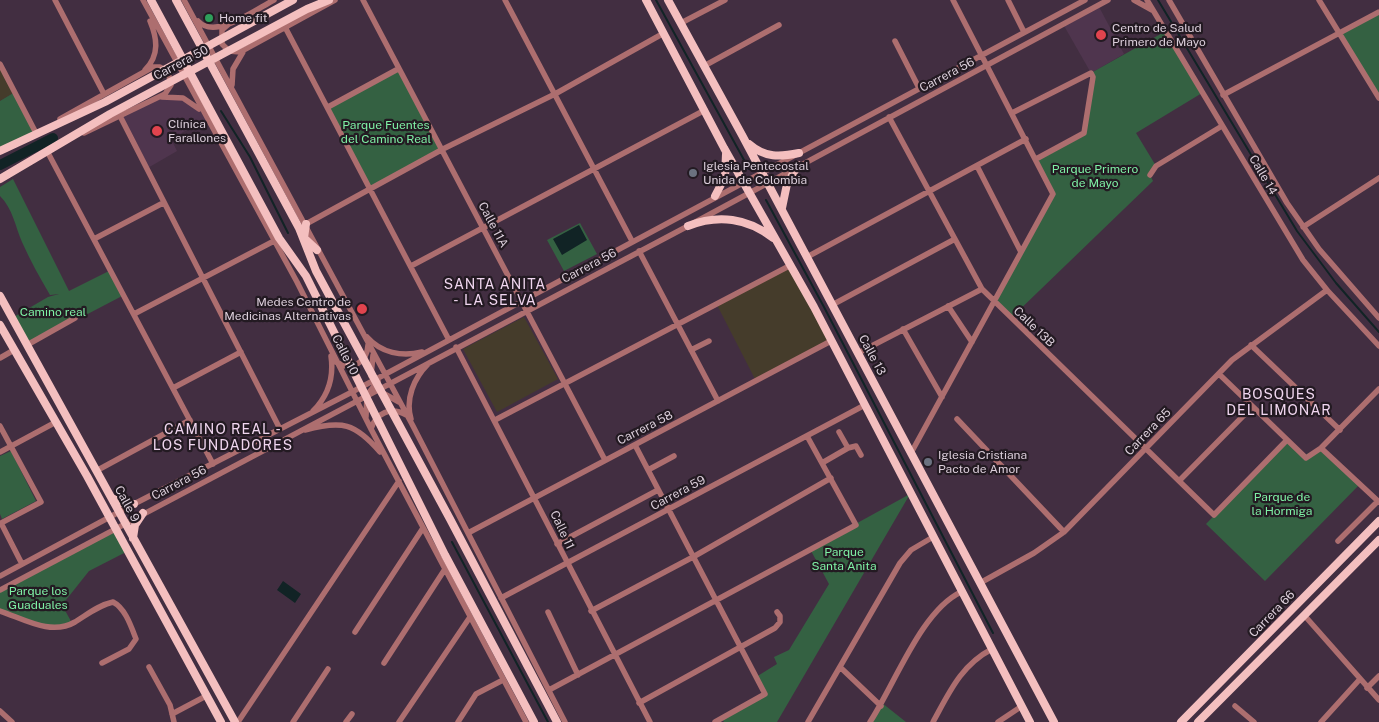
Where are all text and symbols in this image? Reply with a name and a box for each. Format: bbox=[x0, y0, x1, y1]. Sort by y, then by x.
place label: Home fit bbox=[219, 11, 267, 25]
marker: Home fit bbox=[203, 12, 215, 24]
place label: Centro de Salud Primero de Mayo bbox=[1112, 21, 1206, 49]
marker: Centro de Salud Primero de Mayo bbox=[1094, 28, 1108, 42]
street label: Carrera 50 bbox=[151, 43, 211, 83]
street label: Carrera 56 bbox=[917, 55, 977, 95]
place label: Clínica Farallones bbox=[168, 117, 226, 145]
park label: Parque Fuentes del Camino Real bbox=[341, 118, 431, 146]
marker: Clínica Farallones bbox=[150, 124, 164, 138]
street label: Calle 14 bbox=[1246, 152, 1280, 198]
place label: Iglesia Pentecostal Unida de Colombia bbox=[703, 159, 809, 187]
park label: Parque Primero de Mayo bbox=[1052, 162, 1138, 190]
marker: Iglesia Pentecostal Unida de Colombia bbox=[687, 167, 699, 179]
street label: Calle 11A bbox=[475, 200, 511, 250]
street label: Carrera 56 bbox=[559, 246, 619, 286]
district label: SANTA ANITA - LA SELVA bbox=[442, 277, 548, 310]
place label: Medes Centro de Medicinas Alternativas bbox=[224, 295, 351, 323]
marker: Medes Centro de Medicinas Alternativas bbox=[355, 302, 369, 316]
street label: Calle 13B bbox=[1010, 304, 1058, 350]
park label: Camino real bbox=[20, 305, 86, 319]
street label: Calle 10 bbox=[329, 332, 361, 378]
street label: Calle 13 bbox=[855, 332, 889, 378]
district label: BOSQUES DEL LIMONAR bbox=[1225, 387, 1333, 420]
street label: Carrera 65 bbox=[1122, 405, 1174, 459]
street label: Carrera 58 bbox=[615, 408, 675, 448]
district label: CAMINO REAL - LOS FUNDADORES bbox=[151, 422, 295, 454]
place label: Iglesia Cristiana Pacto de Amor bbox=[938, 448, 1027, 476]
marker: Iglesia Cristiana Pacto de Amor bbox=[922, 456, 934, 468]
street label: Carrera 56 bbox=[149, 463, 209, 503]
street label: Carrera 59 bbox=[648, 473, 708, 513]
street label: Calle 9 bbox=[112, 483, 142, 525]
park label: Parque de la Hormiga bbox=[1252, 490, 1312, 518]
street label: Calle 11 bbox=[547, 508, 577, 552]
park label: Parque Santa Anita bbox=[811, 545, 877, 573]
park label: Parque los Guaduales bbox=[8, 584, 68, 612]
street label: Carrera 66 bbox=[1246, 587, 1298, 641]

